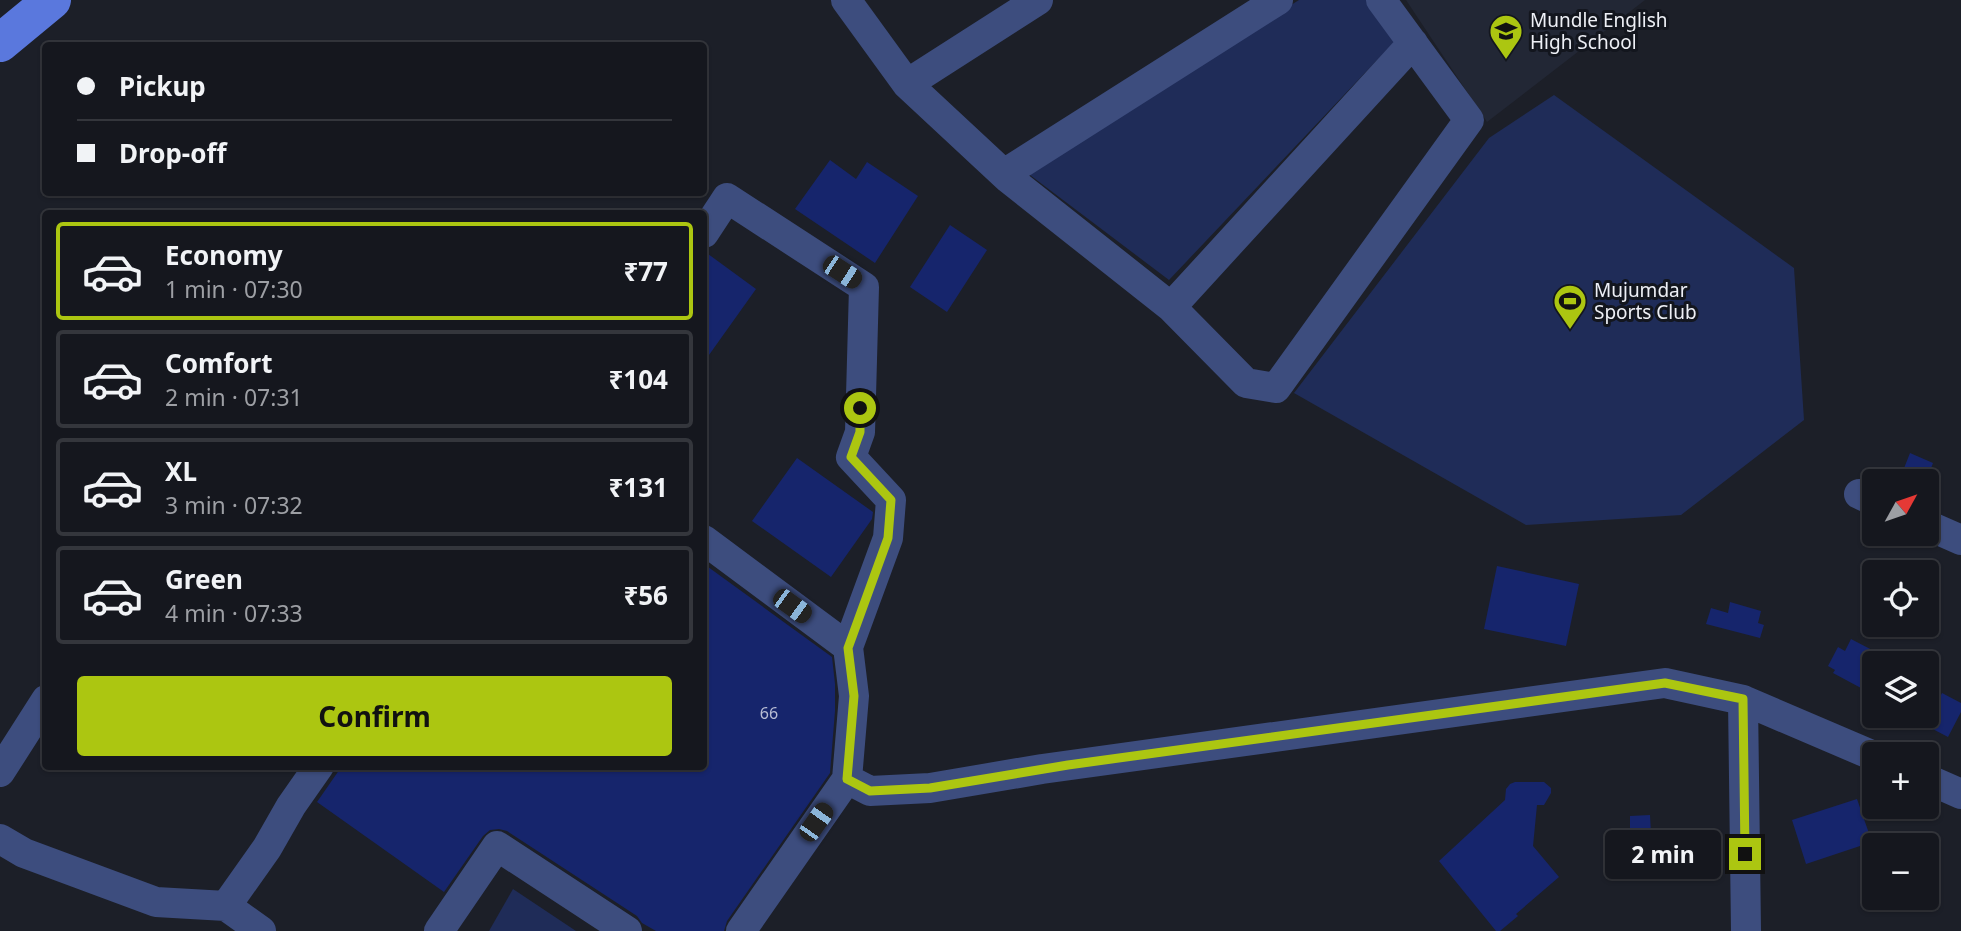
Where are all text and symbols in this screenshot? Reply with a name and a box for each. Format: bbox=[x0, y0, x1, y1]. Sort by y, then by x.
place label: Mundle English High School bbox=[1530, 7, 1668, 55]
school or university icon: Mundle English High School bbox=[1487, 12, 1525, 61]
text: Pickup bbox=[119, 68, 206, 104]
text: Drop-off bbox=[119, 135, 226, 171]
text: Economy bbox=[165, 237, 283, 273]
icon: car bbox=[81, 240, 144, 303]
car bbox=[819, 252, 866, 292]
text: ₹77 bbox=[623, 253, 668, 289]
text: 1 min · 07:30 bbox=[165, 273, 303, 305]
place label: Mujumdar Sports Club bbox=[1594, 277, 1697, 325]
sports icon: Mujumdar Sports Club bbox=[1551, 282, 1589, 331]
text: Comfort bbox=[165, 345, 273, 381]
icon: car bbox=[81, 348, 144, 411]
text: ₹104 bbox=[609, 361, 668, 397]
text: 2 min · 07:31 bbox=[165, 381, 303, 413]
route start bbox=[844, 392, 876, 424]
text: XL bbox=[165, 453, 197, 489]
icon: car bbox=[81, 456, 144, 519]
text: ₹131 bbox=[609, 469, 668, 505]
north arrow bbox=[1862, 469, 1939, 546]
map controls bbox=[1862, 469, 1939, 910]
text: 3 min · 07:32 bbox=[165, 489, 303, 521]
button: locate bbox=[1862, 560, 1939, 637]
text: Green bbox=[165, 561, 243, 597]
icon: car bbox=[81, 564, 144, 627]
text: ₹56 bbox=[623, 577, 668, 613]
car bbox=[769, 585, 816, 627]
text: 4 min · 07:33 bbox=[165, 597, 303, 629]
button: layers bbox=[1862, 651, 1939, 728]
button: Confirm bbox=[77, 676, 672, 756]
house number: 66 bbox=[760, 702, 778, 724]
button: + bbox=[1862, 742, 1939, 819]
car bbox=[796, 799, 837, 845]
callout: 2 min bbox=[1605, 830, 1720, 878]
button: − bbox=[1862, 833, 1939, 910]
text: 2 min bbox=[1631, 838, 1695, 870]
route end bbox=[1729, 838, 1761, 870]

